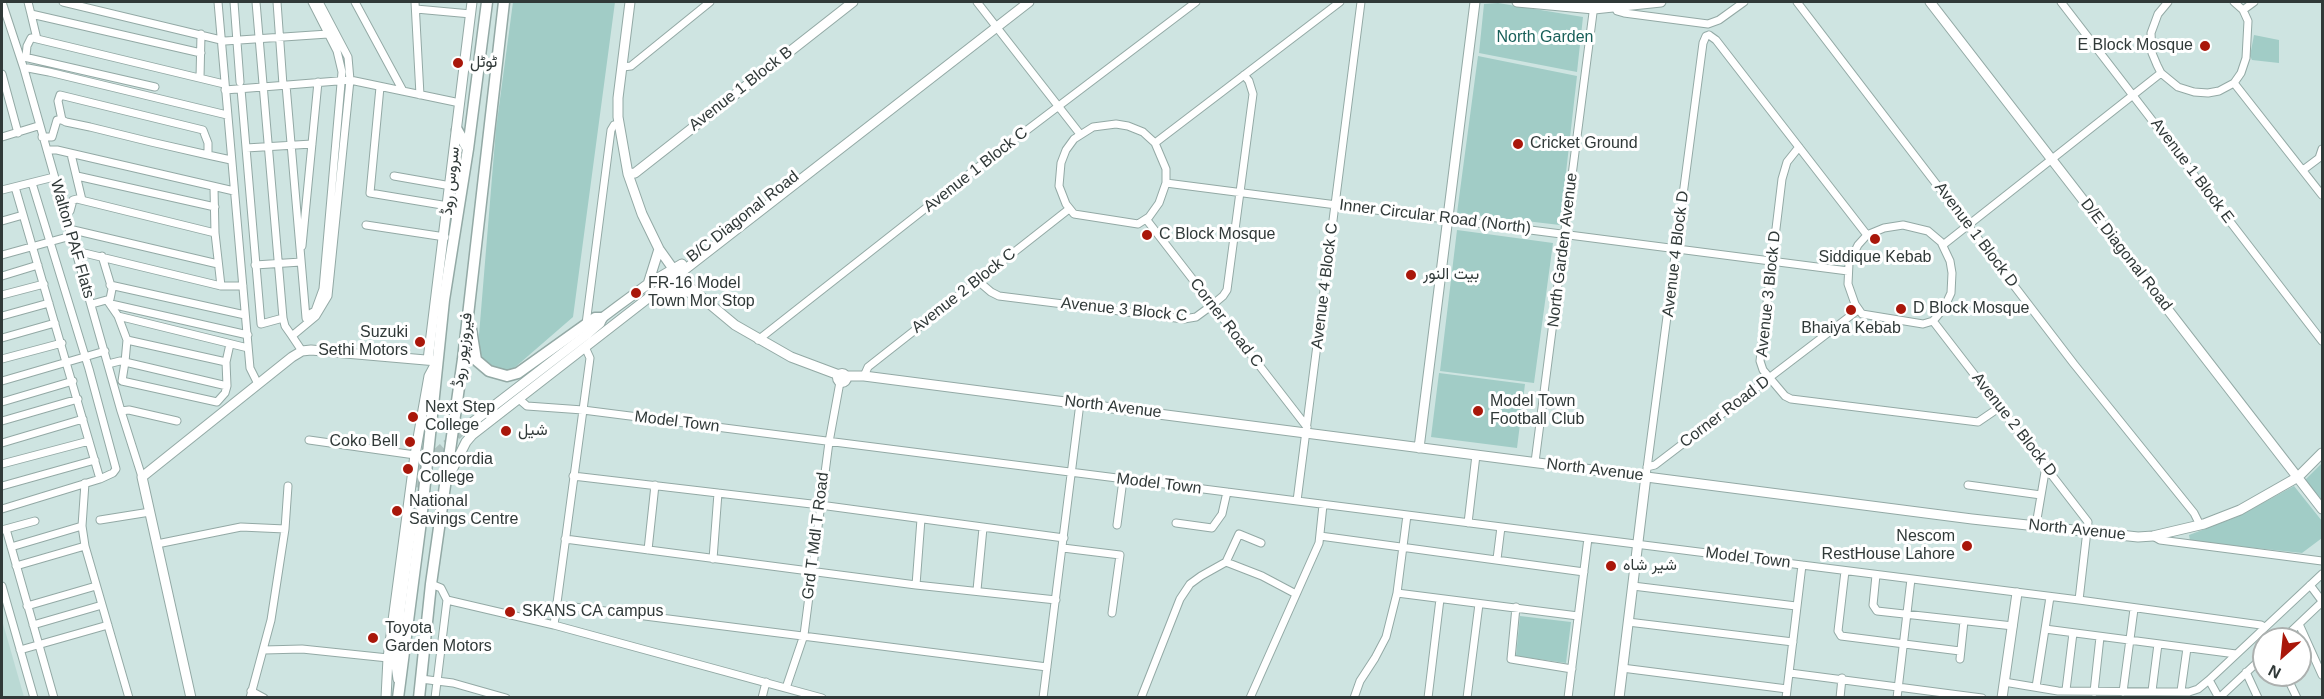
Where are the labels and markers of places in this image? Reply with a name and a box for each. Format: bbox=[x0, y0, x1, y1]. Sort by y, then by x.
place label: E Block Mosque bbox=[2077, 36, 2193, 56]
marker: E Block Mosque bbox=[2198, 39, 2212, 53]
place label: ٹوٹل bbox=[470, 53, 497, 73]
marker: ٹوٹل bbox=[451, 56, 465, 70]
place label: Cricket Ground bbox=[1530, 134, 1638, 154]
marker: Cricket Ground bbox=[1511, 137, 1525, 151]
place label: C Block Mosque bbox=[1159, 225, 1275, 245]
marker: C Block Mosque bbox=[1140, 228, 1154, 242]
marker: Siddique Kebab bbox=[1868, 232, 1882, 246]
place label: Siddique Kebab bbox=[1819, 248, 1931, 268]
place label: بیت النور bbox=[1423, 265, 1479, 285]
marker: بیت النور bbox=[1404, 268, 1418, 282]
place label: FR-16 Model Town Mor Stop bbox=[648, 274, 755, 312]
marker: FR-16 Model Town Mor Stop bbox=[629, 286, 643, 300]
place label: D Block Mosque bbox=[1913, 299, 2029, 319]
marker: D Block Mosque bbox=[1894, 302, 1908, 316]
marker: Bhaiya Kebab bbox=[1844, 303, 1858, 317]
place label: Bhaiya Kebab bbox=[1801, 319, 1901, 339]
place label: Suzuki Sethi Motors bbox=[318, 323, 408, 361]
marker: Suzuki Sethi Motors bbox=[413, 335, 427, 349]
place label: Model Town Football Club bbox=[1490, 392, 1584, 430]
place label: Next Step College bbox=[425, 398, 495, 436]
marker: Model Town Football Club bbox=[1471, 404, 1485, 418]
marker: Next Step College bbox=[406, 410, 420, 424]
place label: شیل bbox=[518, 421, 548, 441]
marker: شیل bbox=[499, 424, 513, 438]
place label: Coko Bell bbox=[330, 432, 398, 452]
marker: Coko Bell bbox=[403, 435, 417, 449]
place label: Concordia College bbox=[420, 450, 493, 488]
marker: Concordia College bbox=[401, 462, 415, 476]
place label: National Savings Centre bbox=[409, 492, 518, 530]
marker: National Savings Centre bbox=[390, 504, 404, 518]
place label: Nescom RestHouse Lahore bbox=[1822, 527, 1955, 565]
marker: Nescom RestHouse Lahore bbox=[1960, 539, 1974, 553]
place label: شیر شاہ bbox=[1623, 556, 1677, 576]
marker: شیر شاہ bbox=[1604, 559, 1618, 573]
place label: SKANS CA campus bbox=[522, 602, 663, 622]
marker: SKANS CA campus bbox=[503, 605, 517, 619]
place label: Toyota Garden Motors bbox=[385, 619, 492, 657]
marker: Toyota Garden Motors bbox=[366, 631, 380, 645]

